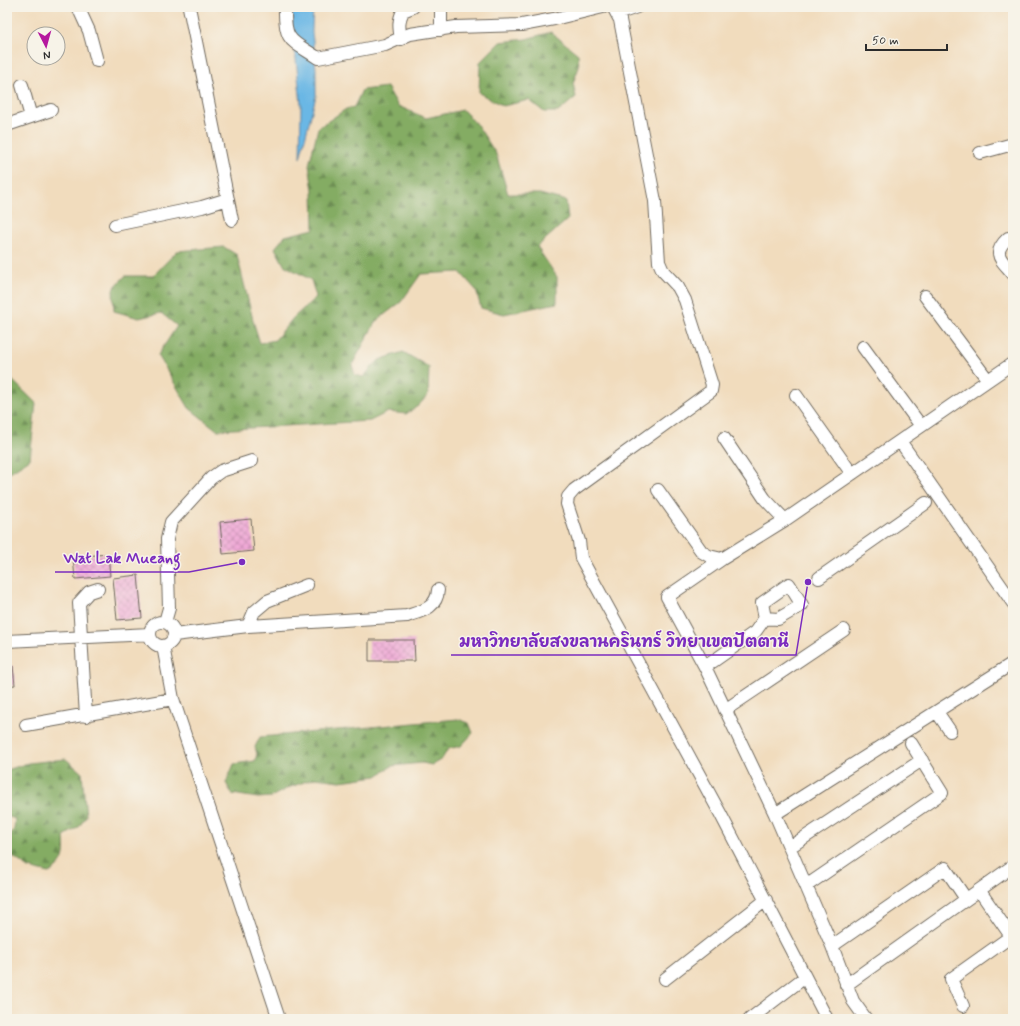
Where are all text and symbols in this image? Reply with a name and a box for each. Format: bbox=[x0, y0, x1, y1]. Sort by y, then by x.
north arrow bbox=[26, 26, 66, 66]
scale bar bbox=[866, 26, 947, 52]
text: 50 m bbox=[872, 33, 899, 49]
text: N bbox=[43, 48, 51, 62]
callout: Wat Lak Mueang bbox=[55, 544, 189, 572]
text: Wat Lak Mueang bbox=[62, 548, 181, 571]
callout: มหาวิทยาลัยสงขลานครินทร์ วิทยาเขตปัตตานี bbox=[451, 627, 796, 655]
text: มหาวิทยาลัยสงขลานครินทร์ วิทยาเขตปัตตานี bbox=[459, 630, 789, 653]

